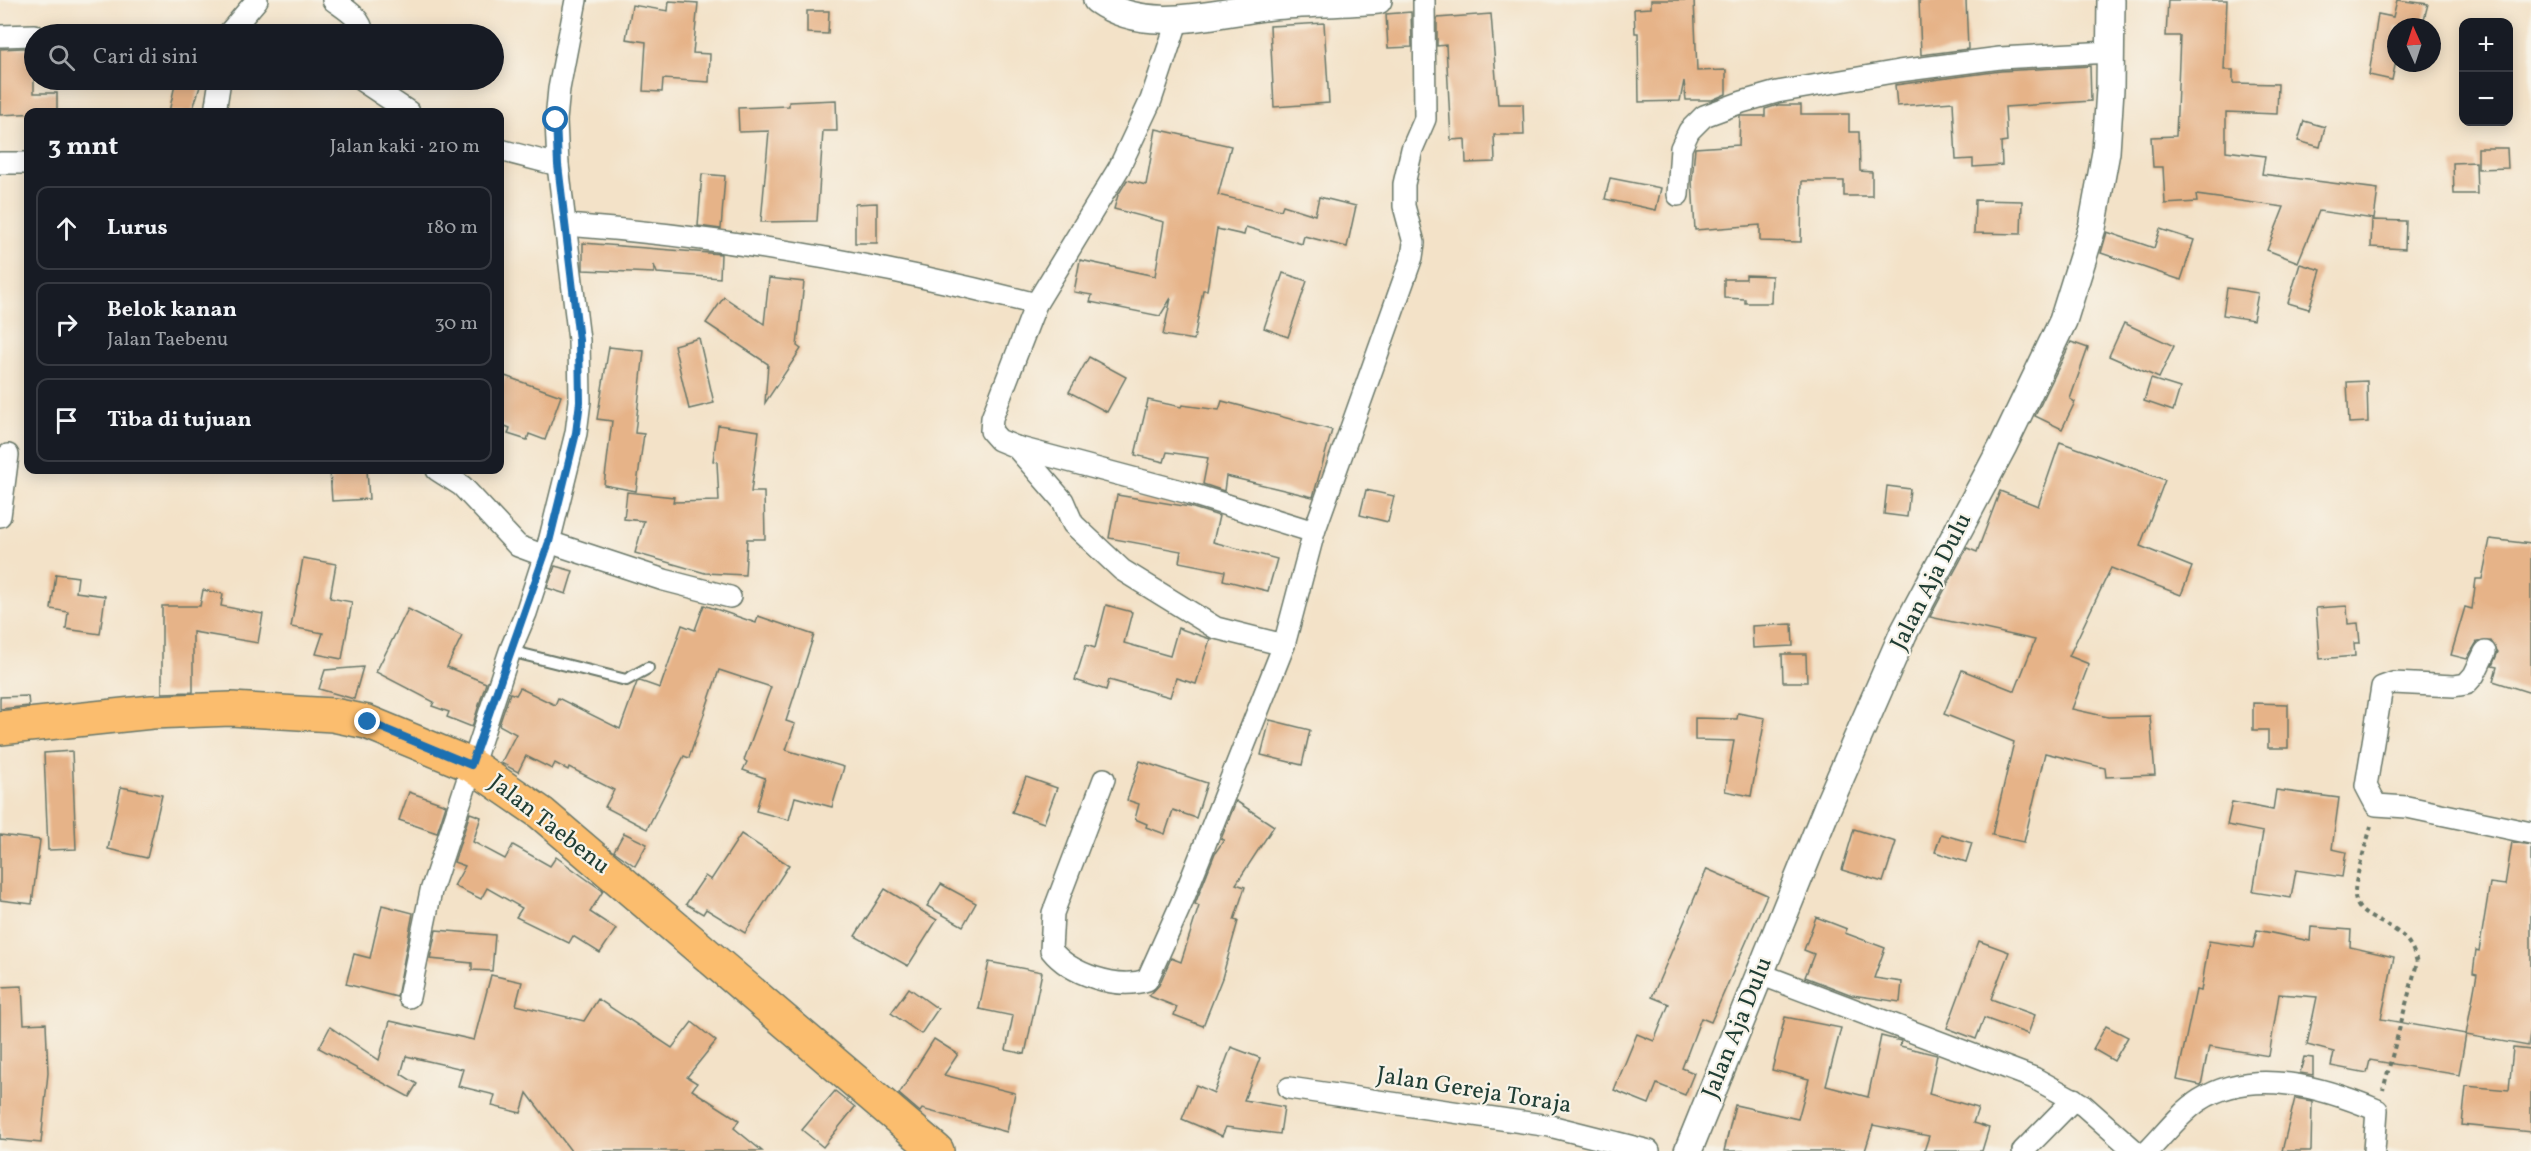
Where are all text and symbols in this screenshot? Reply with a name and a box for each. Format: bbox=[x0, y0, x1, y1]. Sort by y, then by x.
north arrow bbox=[2387, 18, 2441, 72]
map controls bbox=[2459, 18, 2513, 126]
button: + bbox=[2459, 18, 2513, 72]
search box bbox=[24, 24, 504, 90]
icon: search bbox=[45, 41, 78, 74]
text: Cari di sini bbox=[93, 42, 198, 73]
button: − bbox=[2459, 72, 2513, 126]
route start bbox=[542, 106, 568, 132]
text: 3 mnt bbox=[48, 129, 118, 165]
text: Jalan kaki · 210 m bbox=[330, 133, 480, 161]
icon: ahead bbox=[50, 212, 83, 245]
text: Lurus bbox=[107, 213, 168, 244]
text: 180 m bbox=[426, 214, 478, 242]
text: Belok kanan bbox=[107, 295, 237, 326]
icon: right bbox=[50, 308, 83, 341]
text: 30 m bbox=[434, 310, 478, 338]
text: Jalan Taebenu bbox=[107, 326, 228, 354]
icon: arrive bbox=[50, 404, 83, 437]
text: Tiba di tujuan bbox=[107, 405, 252, 436]
street label: Jalan Aja Dulu bbox=[1883, 507, 1981, 657]
route end bbox=[354, 708, 380, 734]
street label: Jalan Taebenu bbox=[481, 767, 617, 883]
street label: Jalan Aja Dulu bbox=[1694, 952, 1782, 1104]
street label: Jalan Gereja Toraja bbox=[1374, 1059, 1574, 1123]

